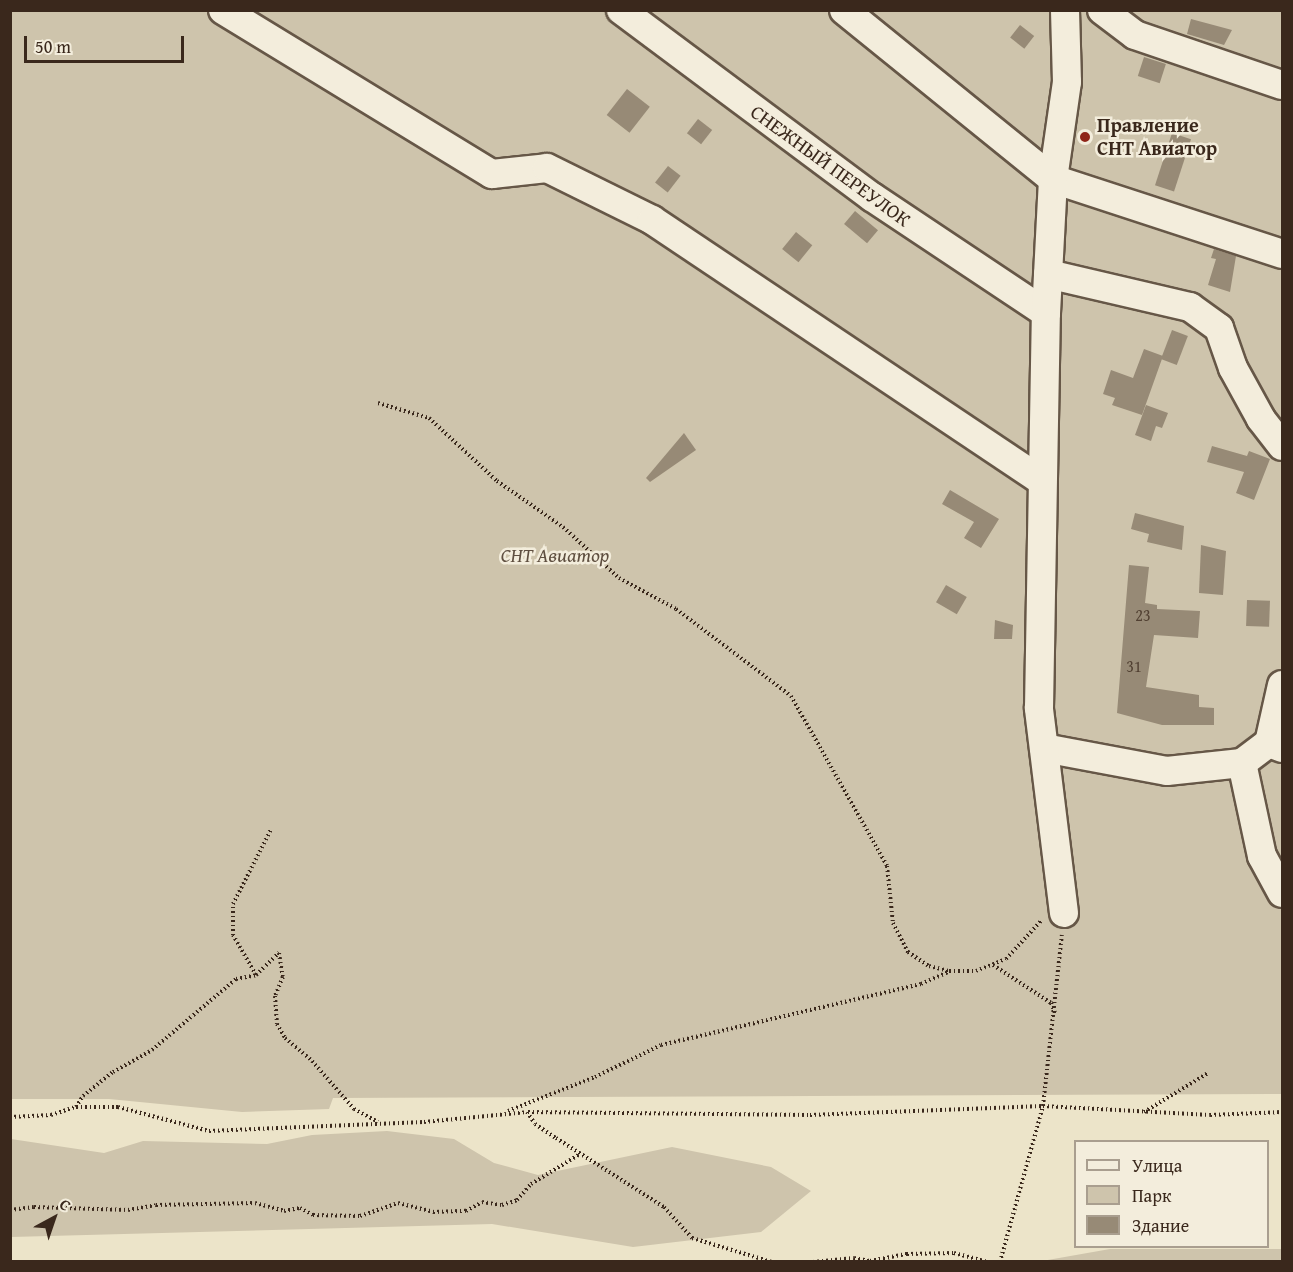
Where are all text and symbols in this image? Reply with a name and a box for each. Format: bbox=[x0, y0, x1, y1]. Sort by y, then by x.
scale bar bbox=[27, 24, 188, 62]
text: 50 m bbox=[35, 33, 71, 60]
street label: СНЕЖНЫЙ ПЕРЕУЛОК bbox=[746, 99, 916, 231]
place label: Правление СНТ Авиатор bbox=[1097, 113, 1217, 160]
marker: Правление СНТ Авиатор bbox=[1078, 130, 1092, 144]
park label: СНТ Авиатор bbox=[501, 542, 609, 566]
house number: 23 bbox=[1135, 605, 1151, 625]
house number: 31 bbox=[1126, 656, 1142, 676]
legend bbox=[1074, 1140, 1269, 1248]
text: Улица bbox=[1132, 1152, 1182, 1179]
text: Парк bbox=[1132, 1182, 1171, 1209]
north arrow bbox=[24, 1188, 84, 1248]
text: С bbox=[54, 1192, 77, 1216]
text: Здание bbox=[1132, 1212, 1189, 1239]

